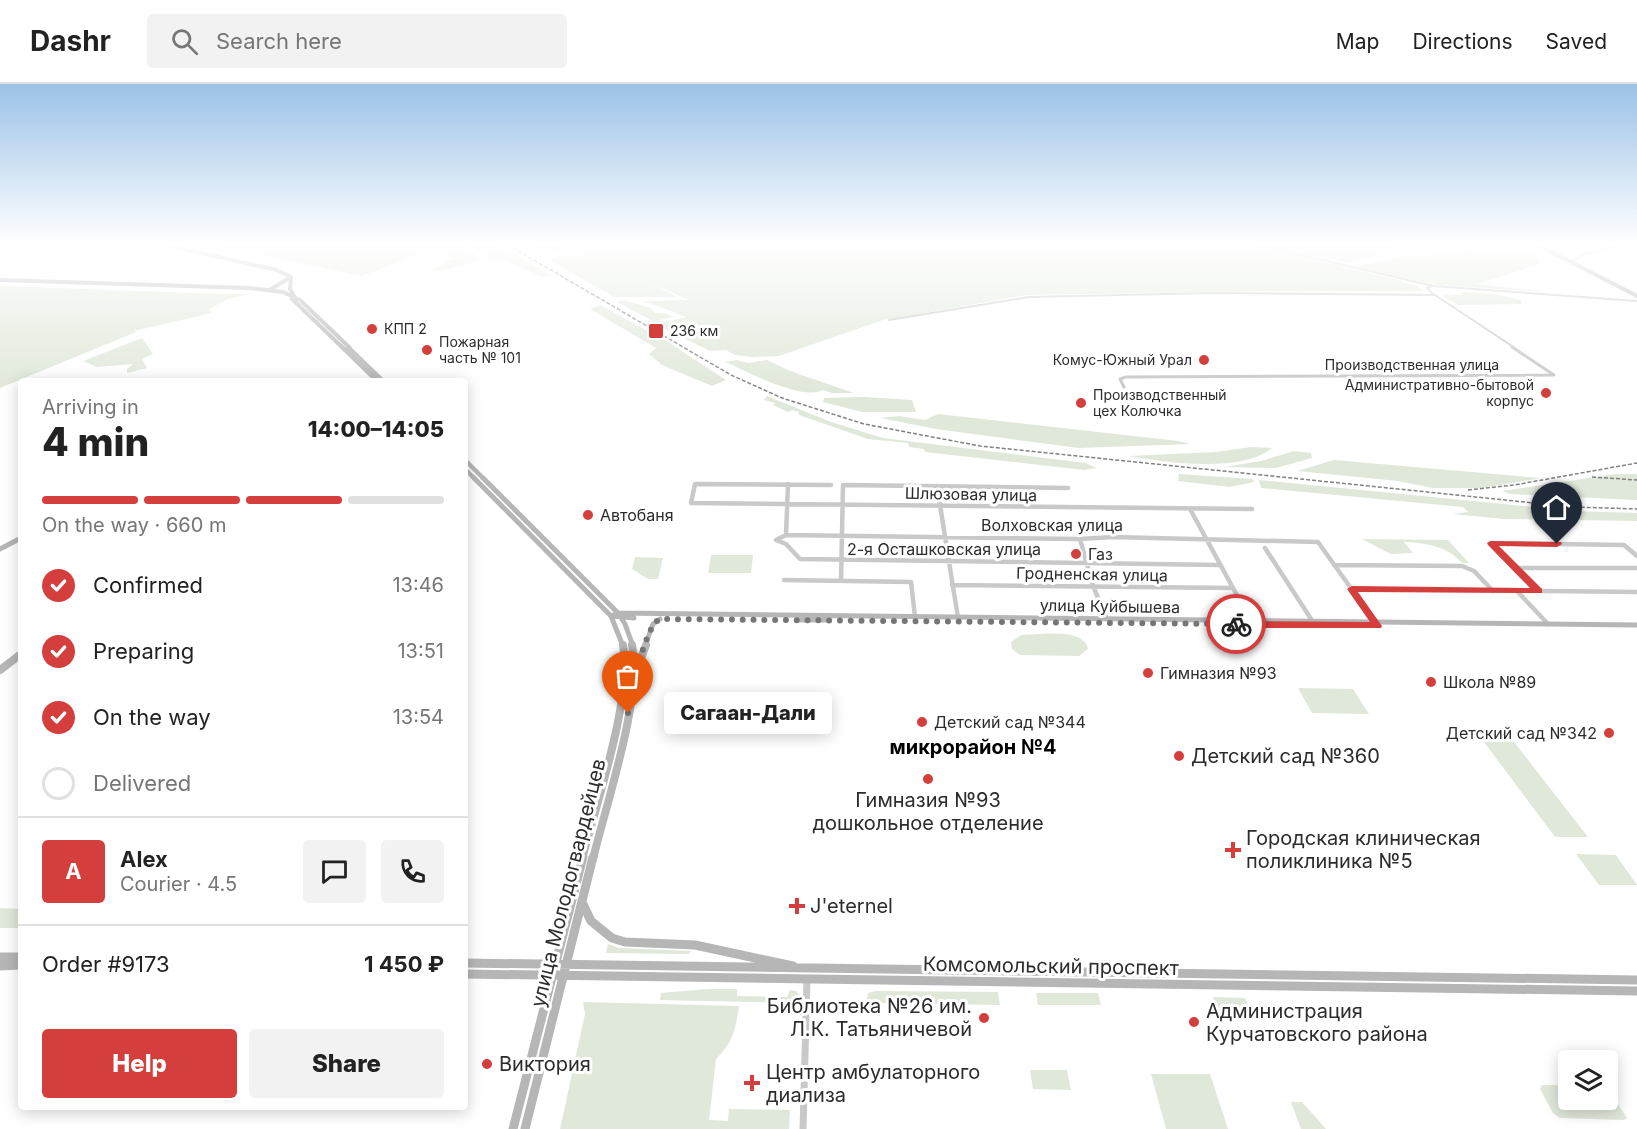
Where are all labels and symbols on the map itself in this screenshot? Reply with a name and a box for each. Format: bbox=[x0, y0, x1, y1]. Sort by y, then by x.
place label: КПП 2 bbox=[384, 320, 427, 337]
marker: КПП 2 bbox=[365, 322, 379, 336]
marker: 236 км bbox=[647, 322, 665, 340]
place label: 236 км bbox=[670, 322, 718, 339]
place label: Пожарная часть № 101 bbox=[439, 333, 521, 366]
marker: Пожарная часть № 101 bbox=[420, 343, 434, 357]
place label: Комус-Южный Урал bbox=[1053, 351, 1192, 368]
marker: Комус-Южный Урал bbox=[1197, 353, 1211, 367]
street label: Производственная улица bbox=[1325, 356, 1499, 373]
place label: Административно-бытовой корпус bbox=[1345, 376, 1534, 409]
place label: Производственный цех Колючка bbox=[1093, 386, 1227, 419]
marker: Административно-бытовой корпус bbox=[1539, 386, 1553, 400]
marker: Производственный цех Колючка bbox=[1074, 396, 1088, 410]
pin bbox=[1531, 482, 1582, 544]
street label: Шлюзовая улица bbox=[905, 483, 1037, 505]
place label: Автобаня bbox=[600, 505, 674, 525]
marker: Автобаня bbox=[581, 508, 595, 522]
street label: Волховская улица bbox=[981, 515, 1123, 535]
street label: 2-я Осташковская улица bbox=[847, 539, 1041, 559]
place label: Газ bbox=[1088, 544, 1113, 564]
marker: Газ bbox=[1069, 547, 1083, 561]
street label: Гродненская улица bbox=[1016, 563, 1168, 585]
courier bbox=[1206, 594, 1266, 654]
street label: улица Куйбышева bbox=[1040, 595, 1180, 617]
pin bbox=[602, 651, 653, 713]
place label: Гимназия №93 bbox=[1160, 663, 1277, 683]
marker: Гимназия №93 bbox=[1141, 666, 1155, 680]
place label: Школа №89 bbox=[1443, 672, 1536, 692]
marker: Школа №89 bbox=[1424, 675, 1438, 689]
callout: Сагаан-Дали bbox=[664, 692, 832, 734]
place label: Детский сад №344 bbox=[934, 712, 1086, 732]
marker: Детский сад №344 bbox=[915, 715, 929, 729]
place label: Детский сад №342 bbox=[1446, 723, 1597, 743]
marker: Детский сад №342 bbox=[1602, 726, 1616, 740]
district label: микрорайон №4 bbox=[889, 735, 1057, 759]
place label: Детский сад №360 bbox=[1191, 744, 1380, 768]
marker: Детский сад №360 bbox=[1172, 749, 1186, 763]
street label: улица Молодогвардейцев bbox=[525, 756, 611, 1010]
marker: Гимназия №93 дошкольное отделение bbox=[921, 772, 935, 786]
place label: Гимназия №93 дошкольное отделение bbox=[812, 788, 1044, 835]
place label: Городская клиническая поликлиника №5 bbox=[1246, 826, 1481, 873]
marker: Городская клиническая поликлиника №5 bbox=[1224, 841, 1242, 859]
place label: J'eternel bbox=[810, 894, 893, 918]
marker: J'eternel bbox=[788, 897, 806, 915]
street label: Комсомольский проспект bbox=[923, 952, 1180, 980]
place label: Библиотека №26 им. Л.К. Татьяничевой bbox=[767, 994, 972, 1041]
place label: Администрация Курчатовского района bbox=[1206, 999, 1428, 1046]
marker: Библиотека №26 им. Л.К. Татьяничевой bbox=[977, 1011, 991, 1025]
marker: Администрация Курчатовского района bbox=[1187, 1015, 1201, 1029]
place label: Виктория bbox=[499, 1052, 591, 1076]
marker: Виктория bbox=[480, 1057, 494, 1071]
place label: Центр амбулаторного диализа bbox=[766, 1060, 980, 1107]
marker: Центр амбулаторного диализа bbox=[743, 1074, 761, 1092]

